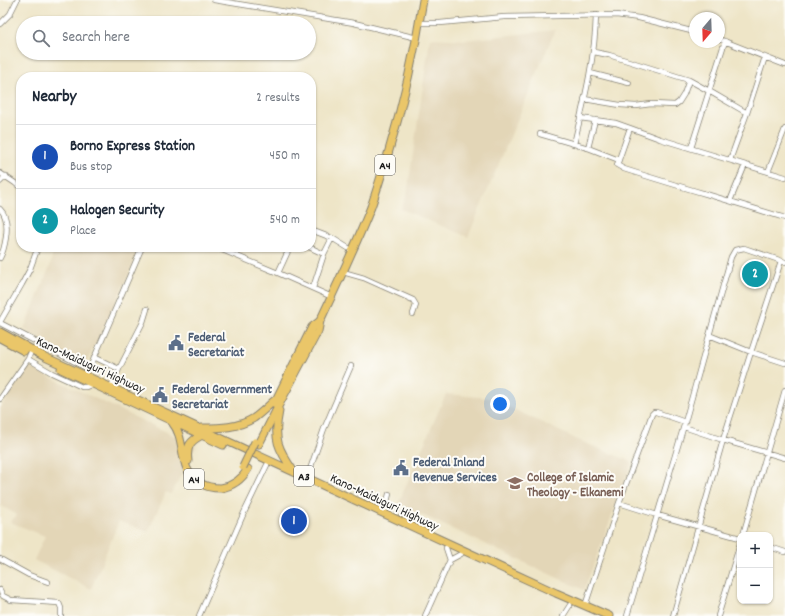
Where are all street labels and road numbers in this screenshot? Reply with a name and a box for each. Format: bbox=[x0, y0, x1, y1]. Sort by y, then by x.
road number: A4 bbox=[375, 155, 395, 175]
street label: Kano-Maiduguri Highway bbox=[32, 333, 148, 400]
road number: A3 bbox=[294, 466, 314, 486]
road number: A4 bbox=[184, 469, 204, 489]
street label: Kano-Maiduguri Highway bbox=[326, 470, 442, 537]

